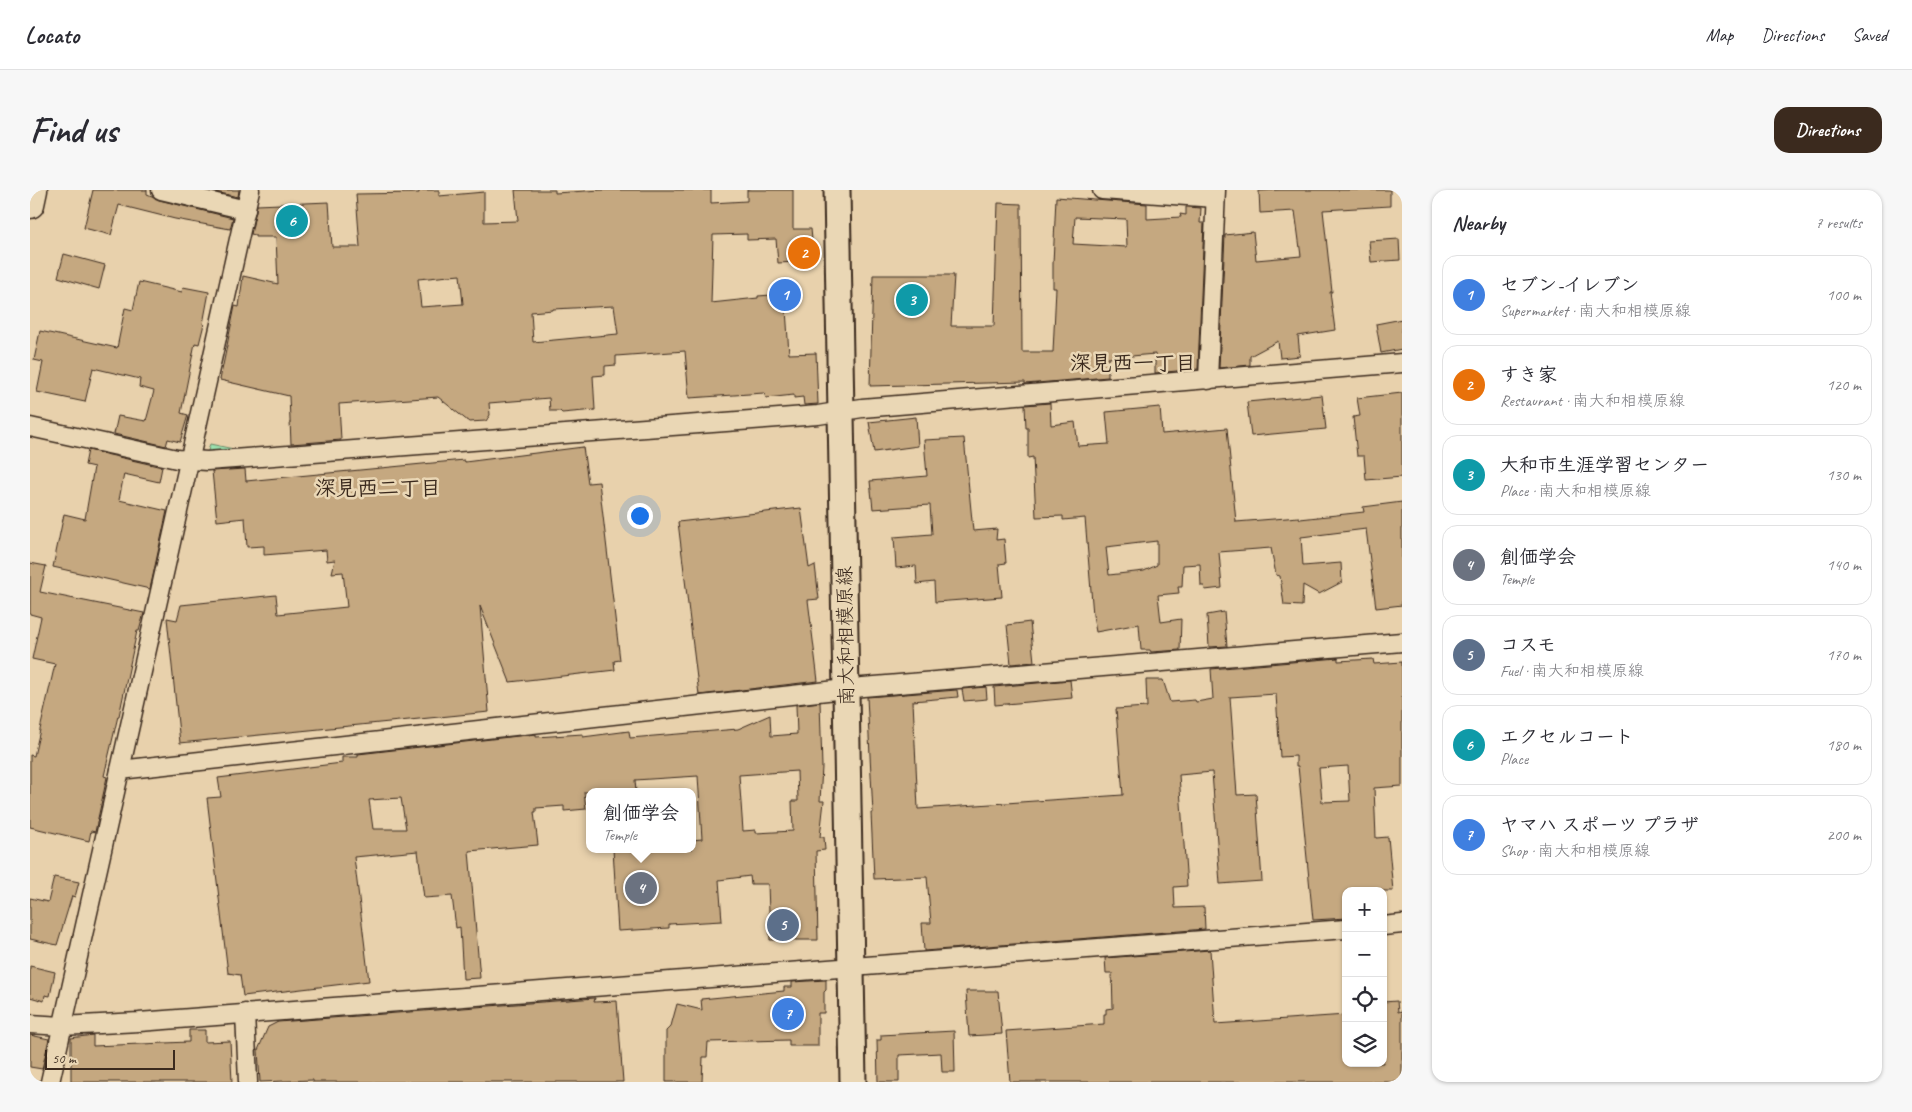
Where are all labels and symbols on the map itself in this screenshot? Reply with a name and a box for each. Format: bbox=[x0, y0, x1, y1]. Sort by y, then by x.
pin: 6 bbox=[276, 202, 308, 240]
pin: 2 bbox=[788, 234, 820, 272]
pin: 1 bbox=[769, 276, 801, 314]
pin: 3 bbox=[896, 281, 928, 319]
district label: 深見西一丁目 bbox=[1070, 350, 1196, 376]
district label: 深見西二丁目 bbox=[315, 475, 441, 501]
your location bbox=[627, 503, 653, 529]
street label: 南大和相模原線 bbox=[832, 566, 859, 706]
pin: 4 bbox=[625, 869, 657, 907]
pin: 5 bbox=[767, 906, 799, 944]
pin: 7 bbox=[772, 995, 804, 1033]
scale bar bbox=[45, 1047, 175, 1070]

